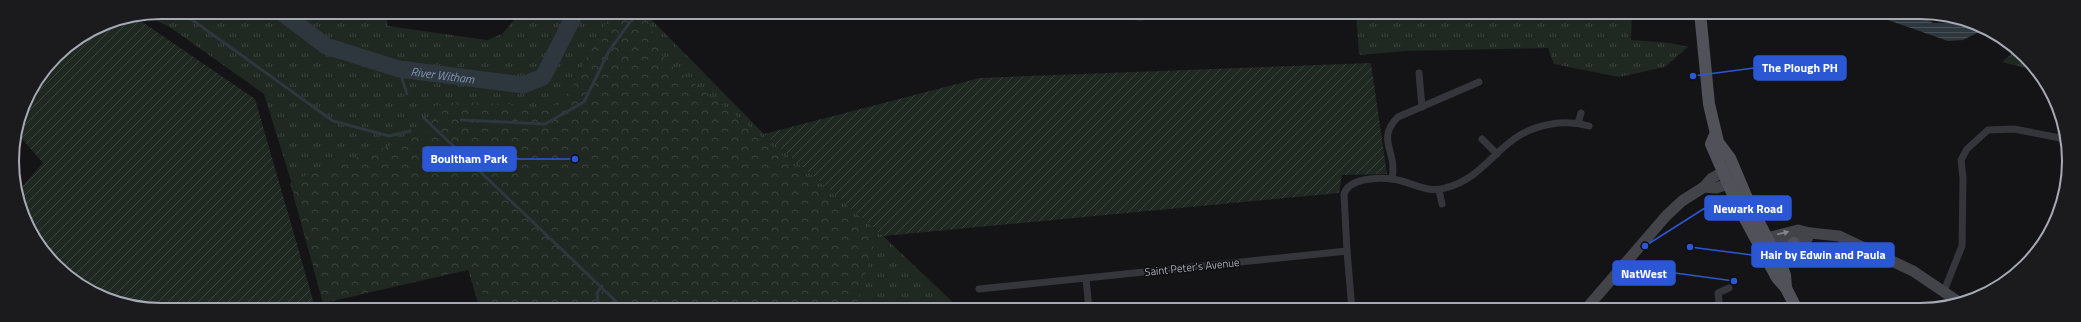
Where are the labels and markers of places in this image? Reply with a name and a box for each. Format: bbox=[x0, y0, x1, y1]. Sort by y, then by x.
callout: The Plough PH bbox=[1754, 56, 1846, 80]
callout: Boultham Park bbox=[423, 147, 516, 171]
callout: Newark Road bbox=[1705, 196, 1791, 220]
callout: Hair by Edwin and Paula bbox=[1752, 243, 1894, 267]
callout: NatWest bbox=[1613, 261, 1675, 285]

